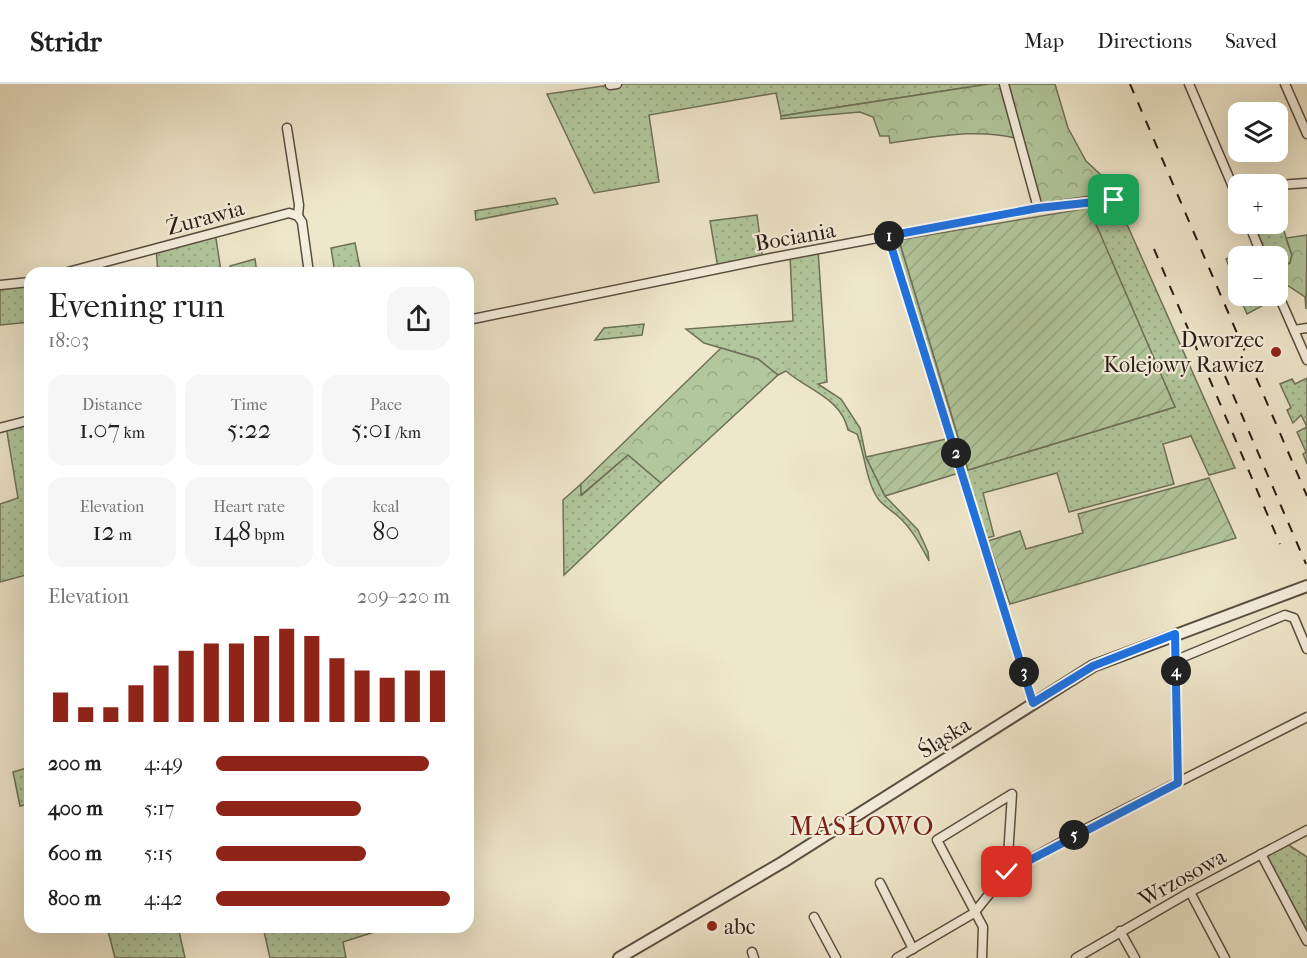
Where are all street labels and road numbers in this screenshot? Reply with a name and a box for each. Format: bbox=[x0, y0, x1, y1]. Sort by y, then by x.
street label: Żurawia bbox=[163, 194, 248, 241]
street label: Bociania bbox=[753, 217, 838, 257]
street label: Śląska bbox=[913, 710, 976, 764]
street label: Wrzosowa bbox=[1133, 843, 1231, 913]

